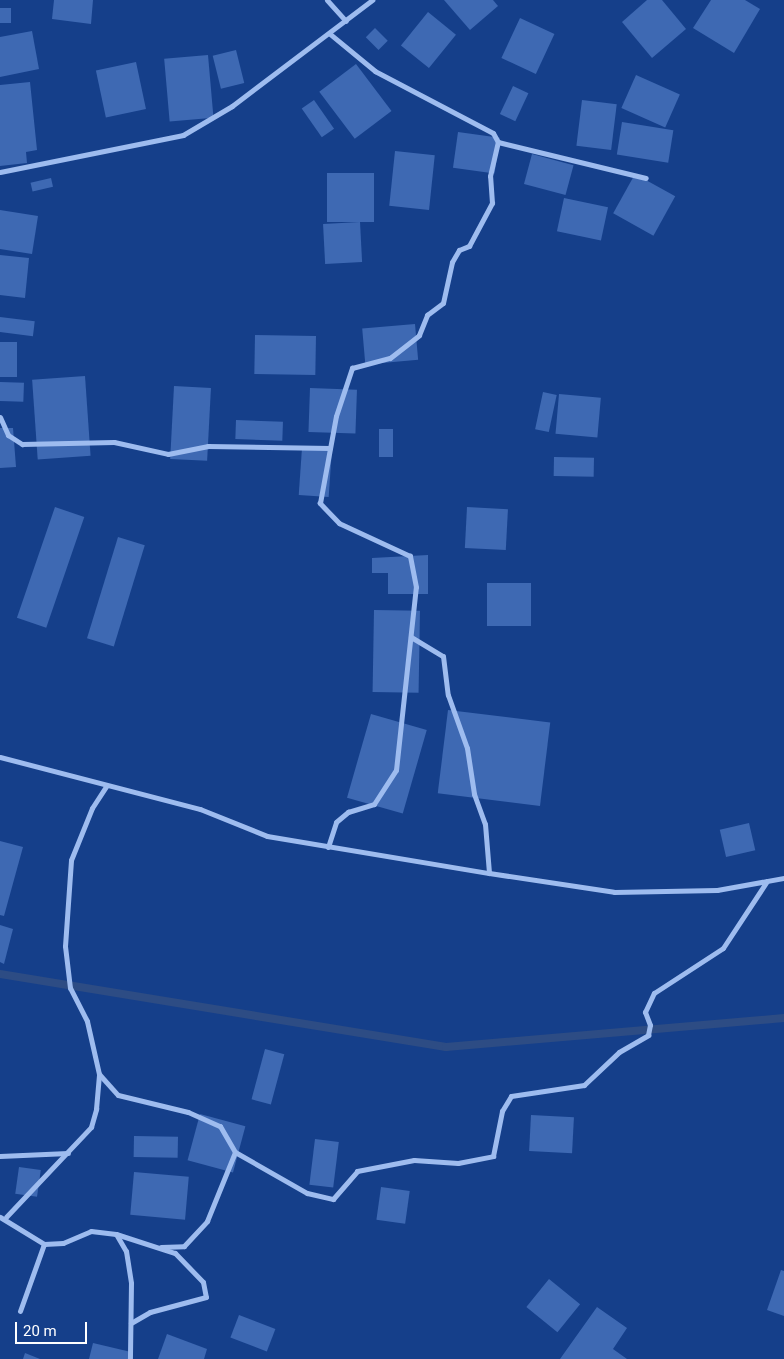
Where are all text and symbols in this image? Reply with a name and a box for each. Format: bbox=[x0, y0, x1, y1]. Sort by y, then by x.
scale bar bbox=[18, 1312, 90, 1344]
text: 20 m bbox=[23, 1322, 57, 1340]

